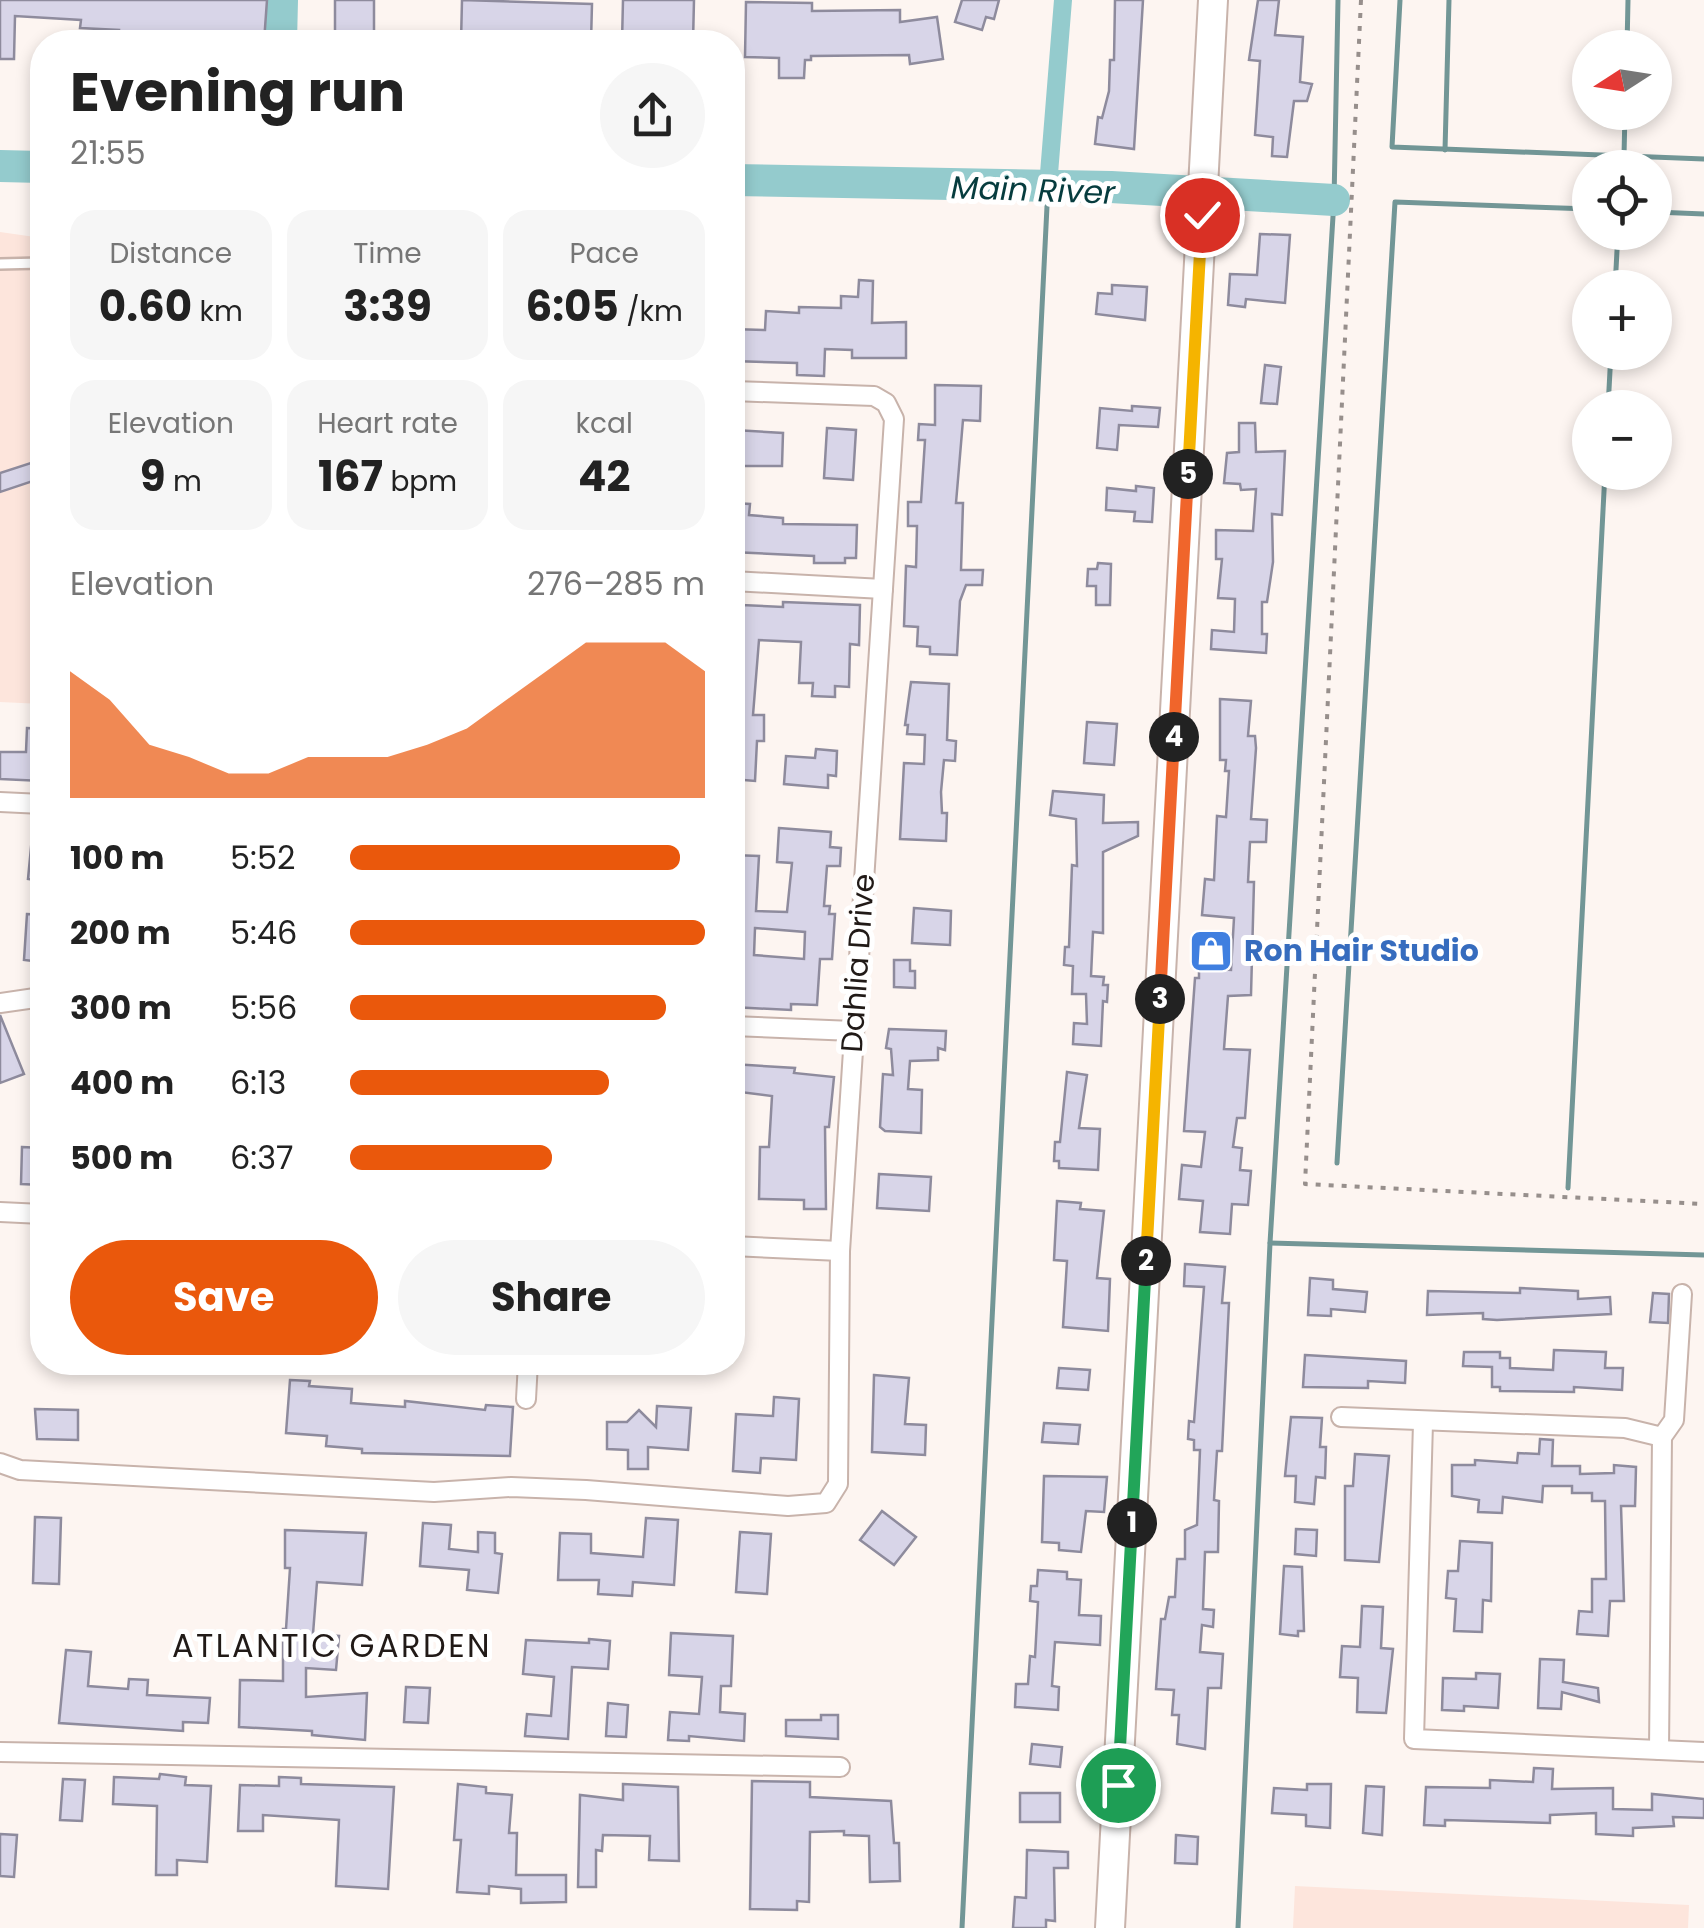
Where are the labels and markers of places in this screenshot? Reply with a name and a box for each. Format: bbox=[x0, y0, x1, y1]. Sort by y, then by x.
pin bbox=[1160, 173, 1245, 258]
pin: 5 bbox=[1163, 449, 1213, 499]
pin: 4 bbox=[1149, 712, 1199, 762]
shop icon: Ron Hair Studio bbox=[1188, 928, 1234, 974]
place label: Ron Hair Studio bbox=[1244, 929, 1479, 972]
pin: 3 bbox=[1135, 974, 1185, 1024]
pin: 2 bbox=[1121, 1236, 1171, 1286]
pin: 1 bbox=[1107, 1498, 1157, 1548]
pin bbox=[1076, 1743, 1161, 1828]

